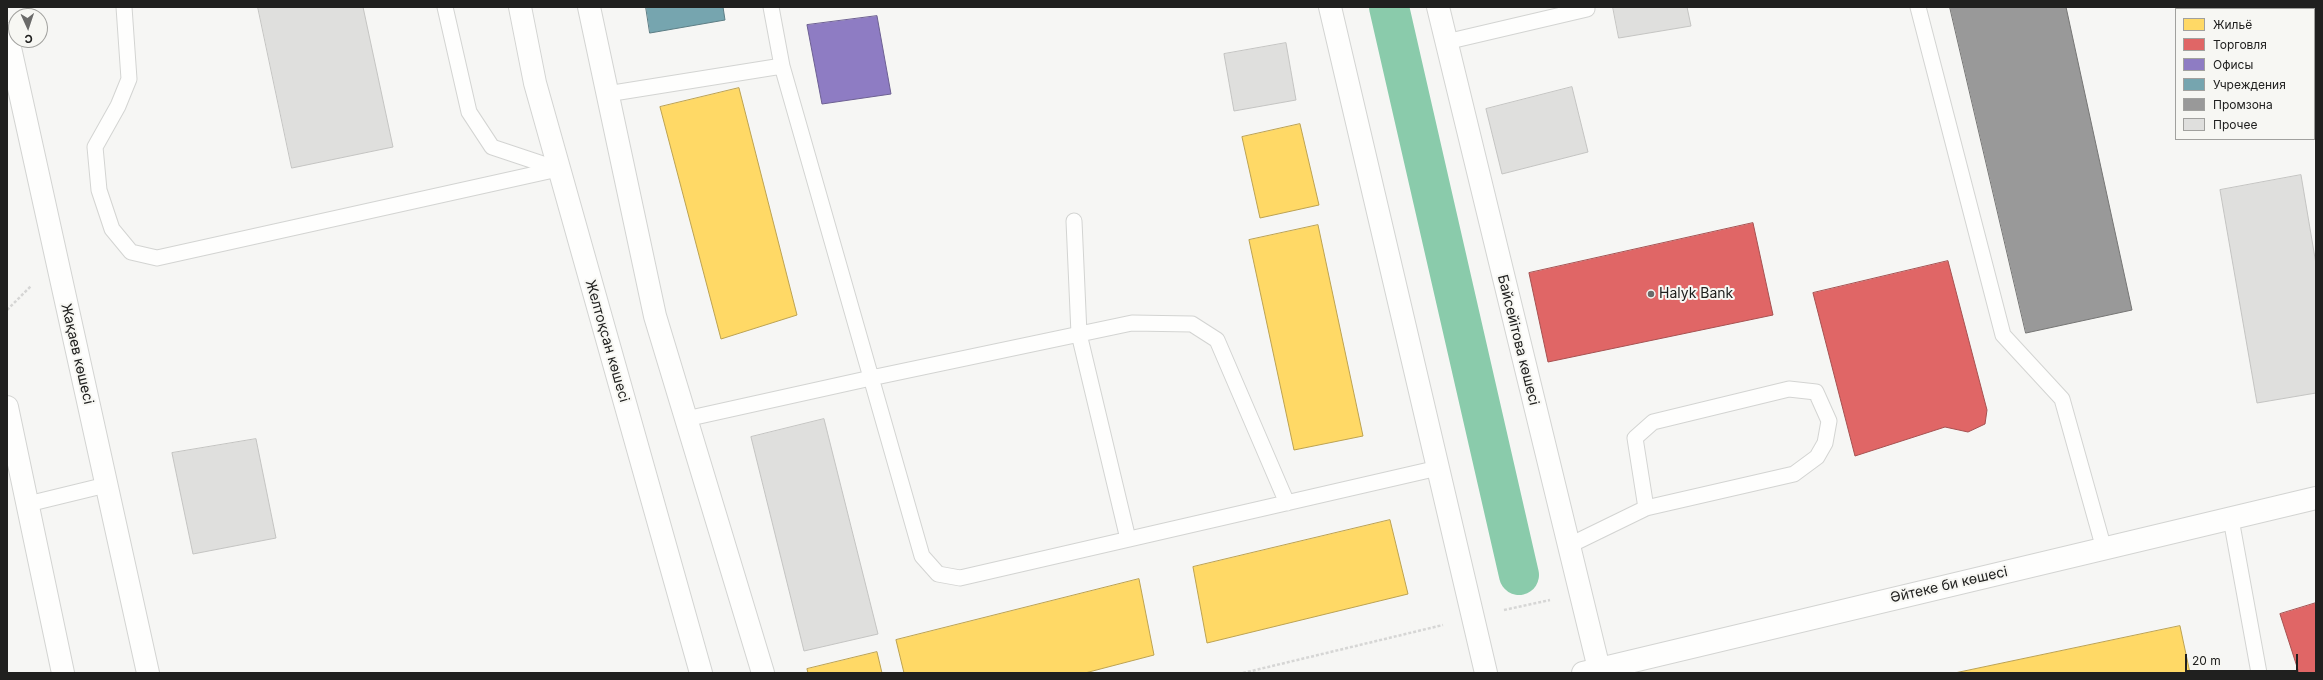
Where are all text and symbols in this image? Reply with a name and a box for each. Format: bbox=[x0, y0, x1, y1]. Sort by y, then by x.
north arrow bbox=[8, 8, 48, 48]
legend bbox=[2175, 8, 2315, 140]
text: Жильё bbox=[2213, 17, 2252, 32]
text: С bbox=[24, 32, 33, 46]
text: Торговля bbox=[2213, 37, 2267, 52]
text: Офисы bbox=[2213, 57, 2253, 72]
text: Учреждения bbox=[2213, 77, 2286, 92]
text: Промзона bbox=[2213, 97, 2273, 112]
text: Прочее bbox=[2213, 117, 2258, 132]
street label: Байсейітова көшесі bbox=[1494, 273, 1542, 407]
street label: Желтоқсан көшесі bbox=[582, 278, 632, 404]
place label: Halyk Bank bbox=[1659, 286, 1733, 302]
marker: Halyk Bank bbox=[1646, 289, 1656, 299]
street label: Жақаев көшесі bbox=[57, 302, 97, 406]
street label: Әйтеке би көшесі bbox=[1889, 563, 2009, 607]
scale bar bbox=[2187, 646, 2300, 672]
text: 20 m bbox=[2192, 653, 2221, 668]

